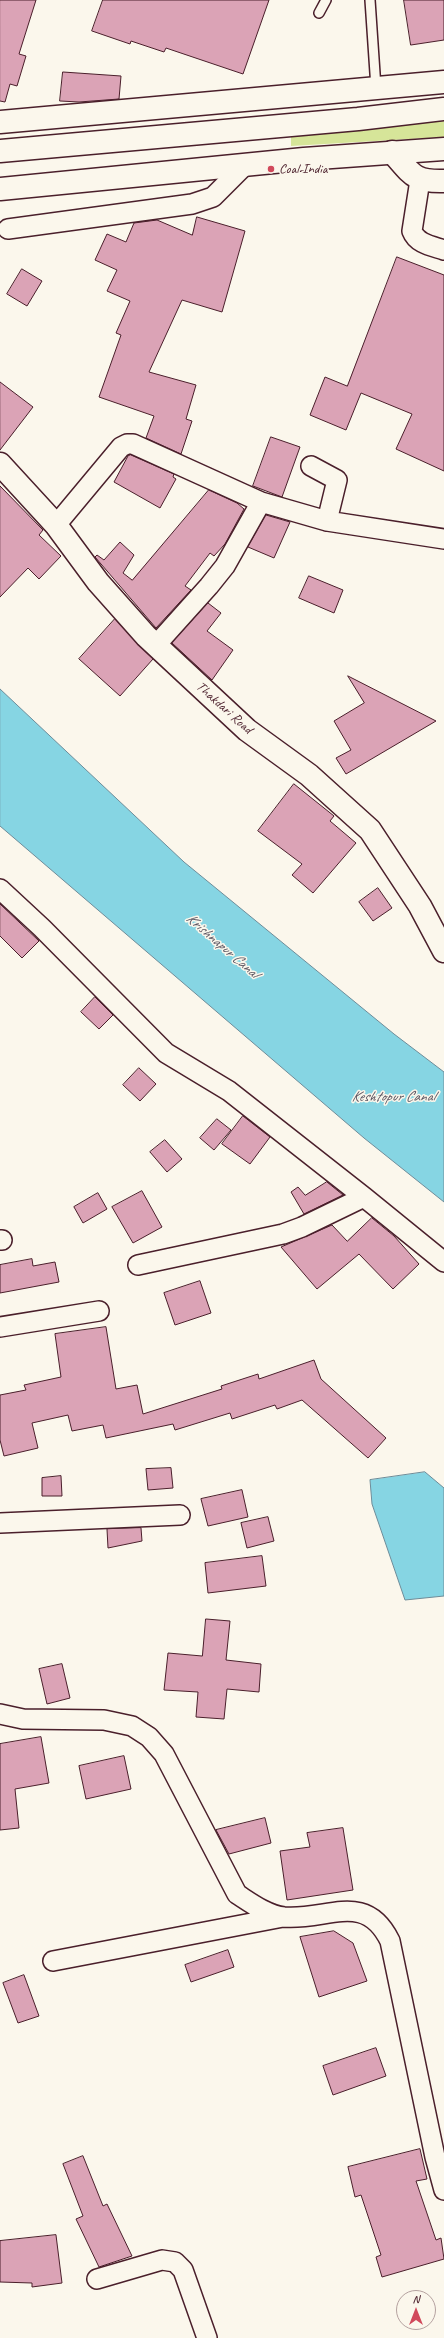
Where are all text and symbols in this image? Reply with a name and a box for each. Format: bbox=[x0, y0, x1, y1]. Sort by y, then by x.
place label: Coal India bbox=[279, 161, 327, 177]
marker: Coal India bbox=[266, 164, 276, 174]
street label: Thakdari Road bbox=[192, 678, 256, 738]
water label: Krishnapur Canal bbox=[182, 910, 262, 982]
water label: Keshtopur Canal bbox=[351, 1088, 435, 1106]
north arrow bbox=[396, 2290, 436, 2330]
text: N bbox=[413, 2292, 419, 2306]

